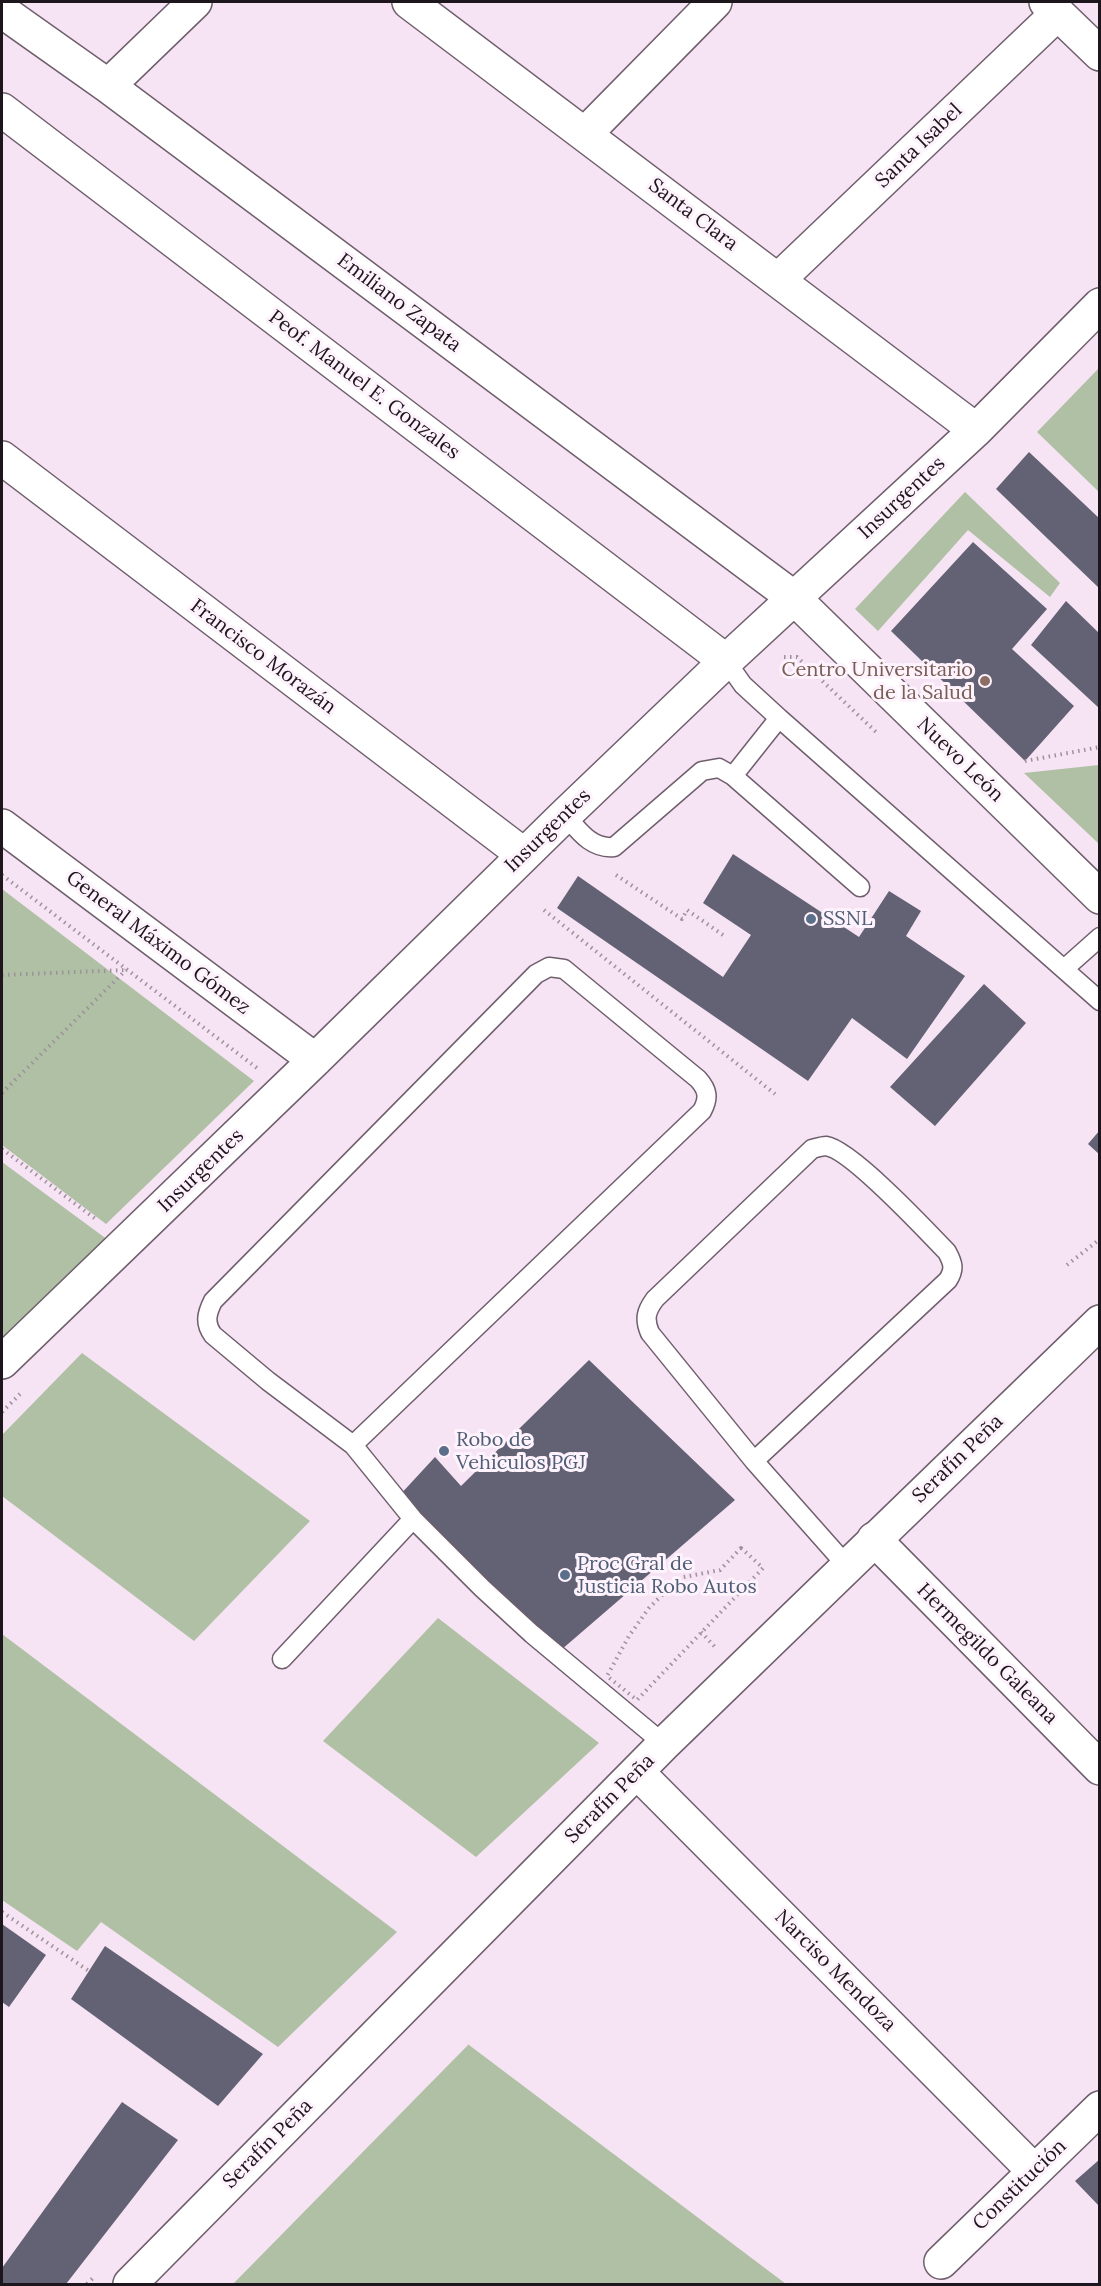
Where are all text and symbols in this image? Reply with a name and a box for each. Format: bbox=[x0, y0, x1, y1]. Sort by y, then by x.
street label: Santa Isabel bbox=[871, 99, 967, 193]
street label: Santa Clara bbox=[644, 174, 742, 256]
street label: Emiliano Zapata bbox=[332, 249, 466, 357]
street label: Peof. Manuel E. Gonzales bbox=[264, 305, 464, 465]
street label: Insurgentes bbox=[854, 452, 950, 544]
street label: Francisco Morazán bbox=[185, 594, 341, 720]
place label: Centro Universitario de la Salud bbox=[781, 658, 973, 705]
marker: Centro Universitario de la Salud bbox=[978, 674, 992, 688]
street label: Nuevo León bbox=[912, 713, 1008, 807]
street label: Insurgentes bbox=[500, 784, 596, 878]
street label: General Máximo Gómez bbox=[61, 866, 255, 1020]
place label: SSNL bbox=[823, 907, 872, 931]
marker: SSNL bbox=[804, 912, 818, 926]
street label: Insurgentes bbox=[153, 1124, 249, 1218]
street label: Serafín Peña bbox=[908, 1410, 1008, 1508]
place label: Robo de Vehiculos PGJ bbox=[456, 1428, 586, 1475]
marker: Robo de Vehiculos PGJ bbox=[437, 1444, 451, 1458]
place label: Proc Gral de Justicia Robo Autos bbox=[577, 1552, 757, 1599]
marker: Proc Gral de Justicia Robo Autos bbox=[558, 1568, 572, 1582]
street label: Hermegildo Galeana bbox=[912, 1579, 1062, 1729]
street label: Serafín Peña bbox=[560, 1749, 660, 1849]
street label: Narciso Mendoza bbox=[769, 1905, 901, 2037]
street label: Serafín Peña bbox=[218, 2094, 318, 2194]
street label: Constitución bbox=[968, 2135, 1072, 2235]

